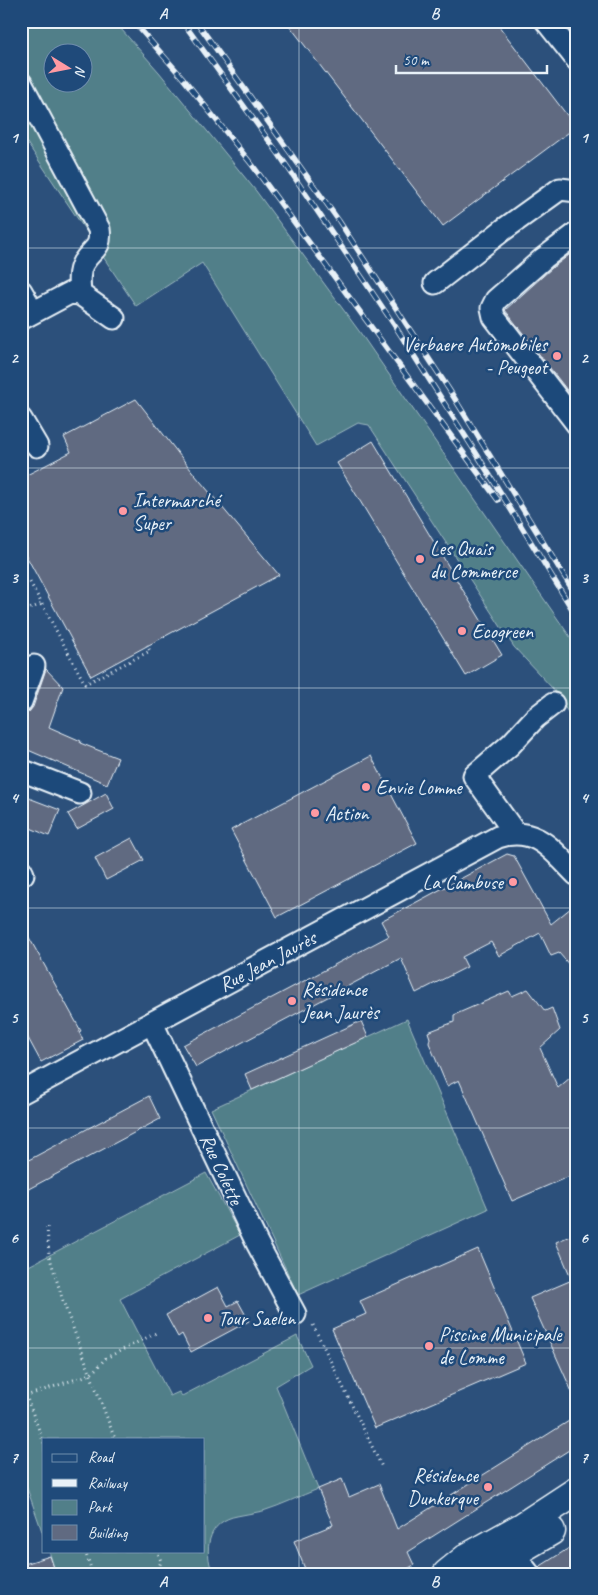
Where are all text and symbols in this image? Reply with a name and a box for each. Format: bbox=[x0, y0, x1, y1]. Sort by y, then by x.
text: A bbox=[159, 4, 169, 24]
text: B bbox=[431, 4, 441, 24]
north arrow bbox=[42, 42, 92, 92]
scale bar bbox=[396, 42, 547, 74]
text: 50 m bbox=[403, 51, 430, 70]
text: N bbox=[71, 64, 89, 78]
text: 1 bbox=[10, 128, 19, 148]
text: 1 bbox=[580, 128, 589, 148]
place label: Verbaere Automobiles - Peugeot bbox=[403, 332, 549, 380]
text: 2 bbox=[10, 348, 19, 368]
text: 2 bbox=[580, 348, 589, 368]
marker: Verbaere Automobiles - Peugeot bbox=[551, 350, 563, 362]
place label: Intermarché Super bbox=[133, 488, 223, 536]
marker: Intermarché Super bbox=[117, 505, 129, 517]
place label: Les Quais du Commerce bbox=[430, 536, 519, 584]
marker: Les Quais du Commerce bbox=[414, 553, 426, 565]
text: 3 bbox=[10, 568, 19, 588]
text: 3 bbox=[580, 568, 589, 588]
place label: Ecogreen bbox=[472, 619, 534, 644]
marker: Ecogreen bbox=[456, 625, 468, 637]
place label: Envie Lomme bbox=[376, 775, 463, 800]
marker: Envie Lomme bbox=[360, 781, 372, 793]
text: 4 bbox=[10, 788, 19, 808]
text: 4 bbox=[580, 788, 589, 808]
place label: Action bbox=[325, 801, 370, 826]
marker: Action bbox=[309, 807, 321, 819]
place label: La Cambuse bbox=[423, 870, 504, 895]
marker: La Cambuse bbox=[507, 876, 519, 888]
street label: Rue Jean Jaurès bbox=[215, 924, 322, 997]
place label: Résidence Jean Jaurès bbox=[301, 977, 381, 1025]
marker: Résidence Jean Jaurès bbox=[286, 995, 298, 1007]
text: 5 bbox=[11, 1008, 20, 1028]
text: 5 bbox=[581, 1008, 590, 1028]
street label: Rue Colette bbox=[194, 1130, 249, 1210]
text: 6 bbox=[10, 1228, 19, 1248]
text: 6 bbox=[580, 1228, 589, 1248]
place label: Tour Saelen bbox=[218, 1306, 296, 1331]
marker: Tour Saelen bbox=[202, 1312, 214, 1324]
place label: Piscine Municipale de Lomme bbox=[439, 1322, 563, 1370]
marker: Piscine Municipale de Lomme bbox=[423, 1340, 435, 1352]
legend bbox=[42, 1438, 205, 1552]
text: 7 bbox=[10, 1448, 19, 1468]
text: Road bbox=[88, 1448, 115, 1467]
text: 7 bbox=[580, 1448, 589, 1468]
place label: Résidence Dunkerque bbox=[408, 1463, 479, 1511]
text: Railway bbox=[88, 1474, 129, 1493]
marker: Résidence Dunkerque bbox=[482, 1481, 494, 1493]
text: Park bbox=[88, 1498, 113, 1517]
text: Building bbox=[88, 1524, 128, 1543]
text: A bbox=[159, 1572, 169, 1592]
text: B bbox=[431, 1572, 441, 1592]

